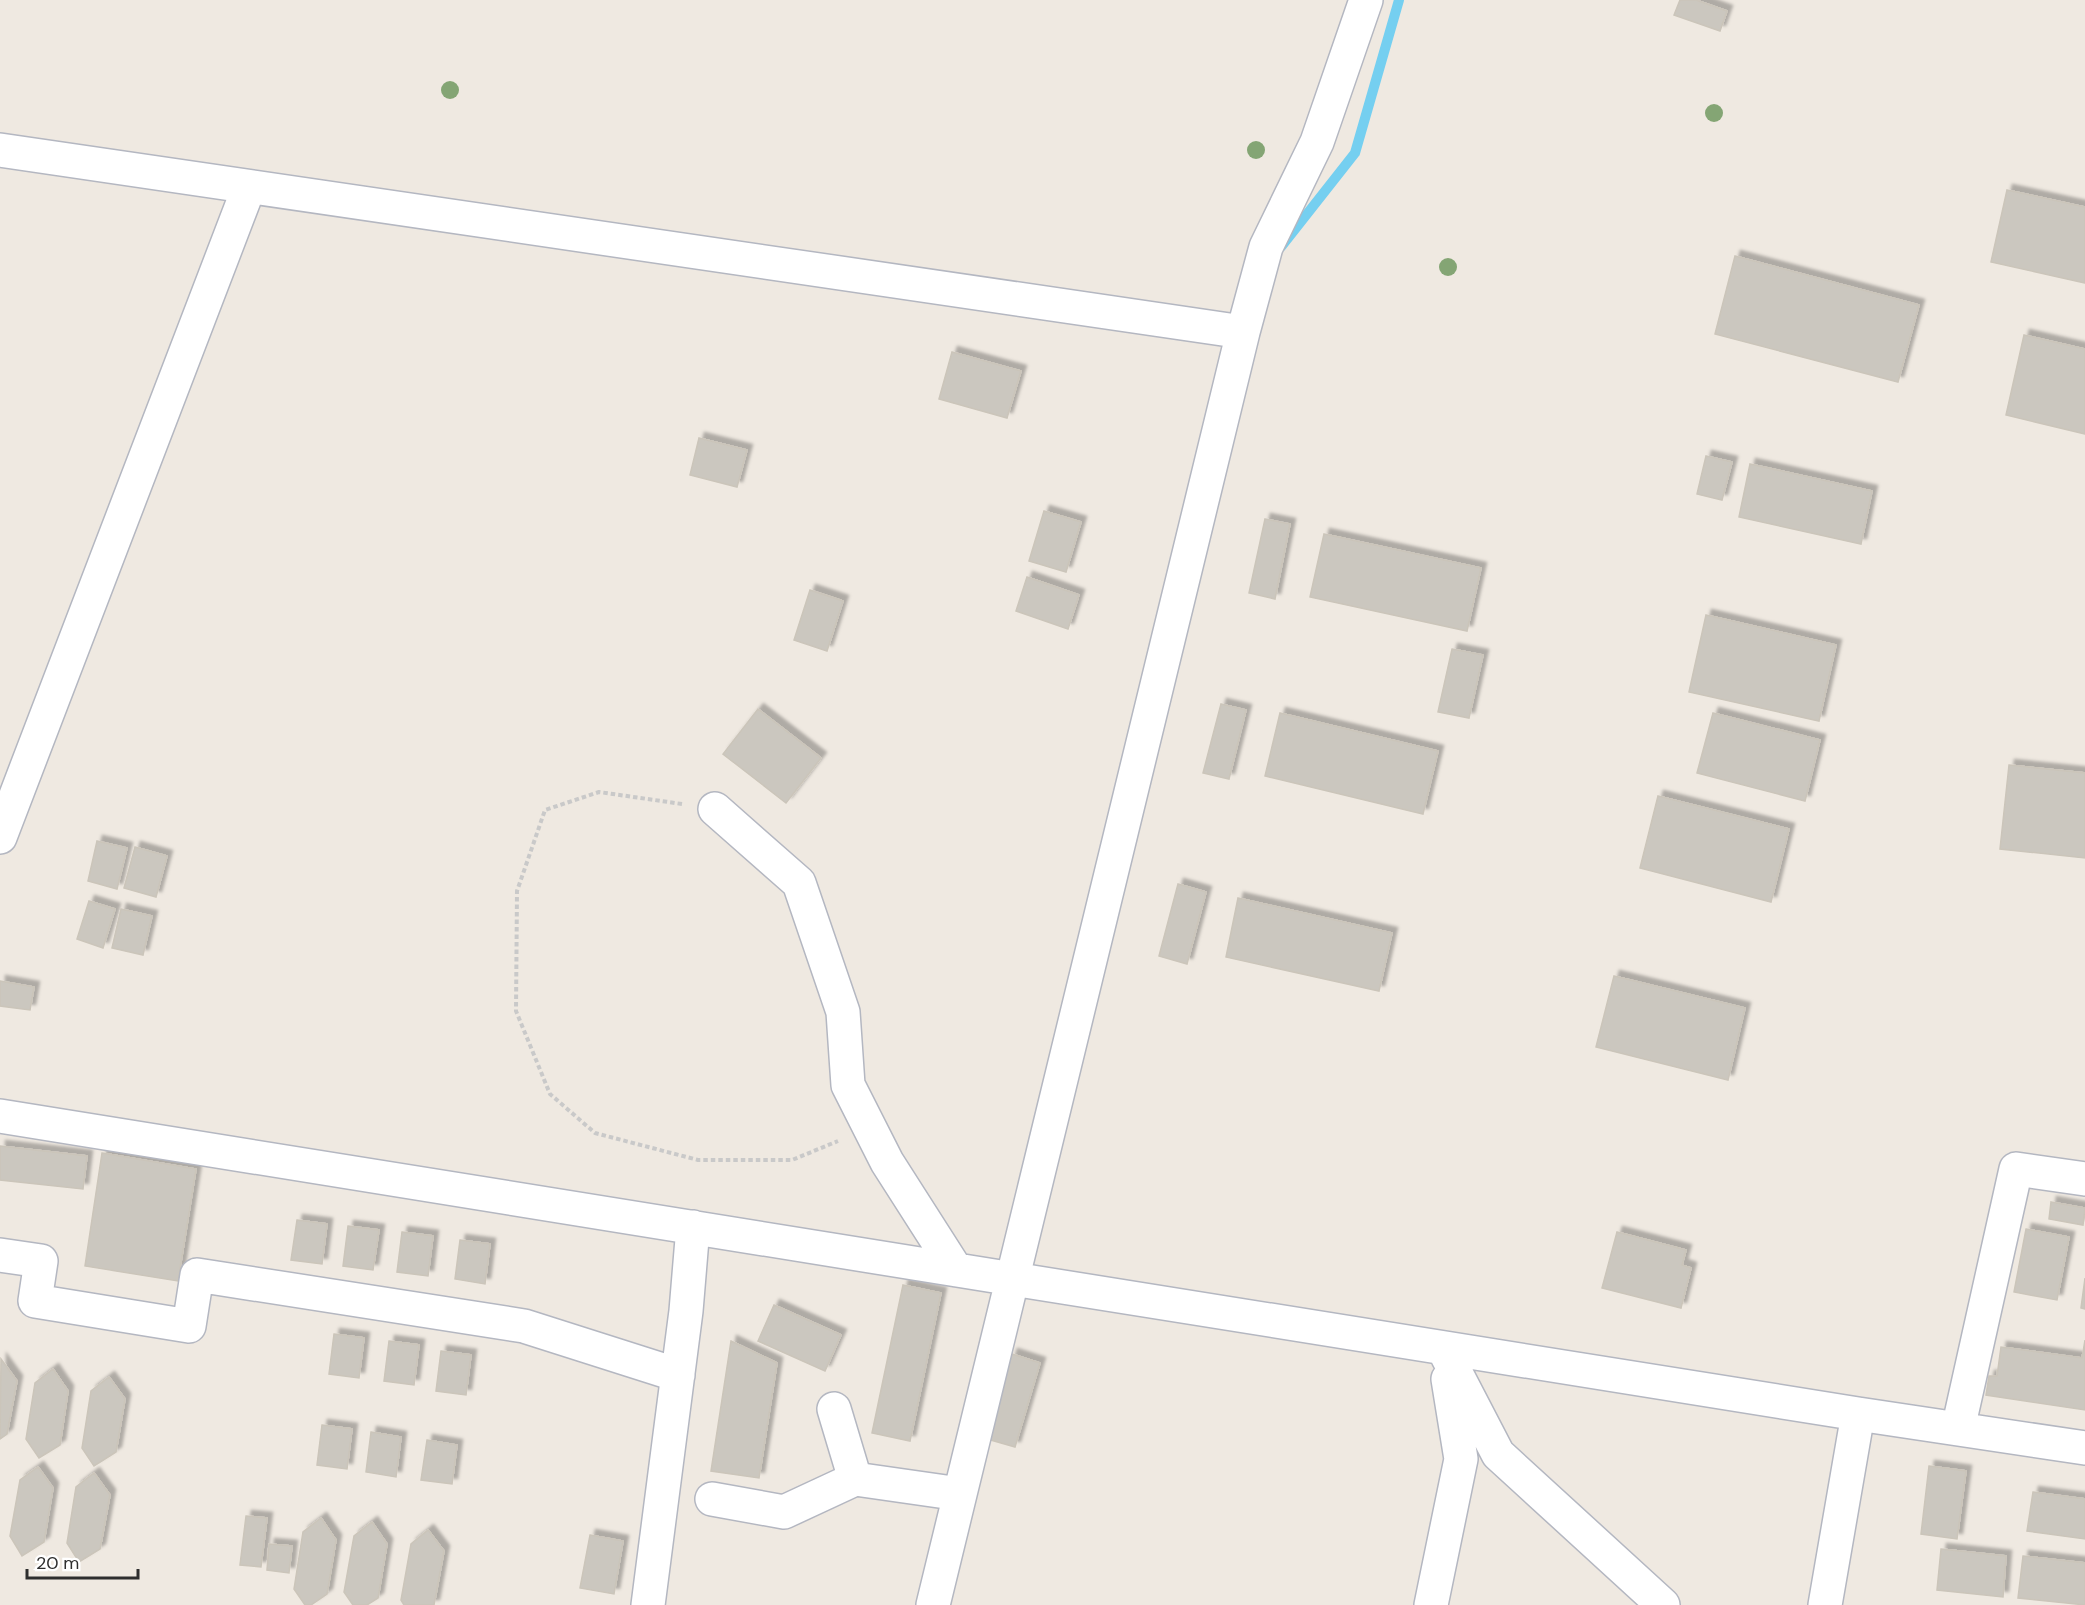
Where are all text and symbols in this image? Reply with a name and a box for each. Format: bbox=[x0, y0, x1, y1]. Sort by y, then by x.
scale bar bbox=[27, 1542, 138, 1580]
text: 20 m bbox=[36, 1551, 79, 1575]

